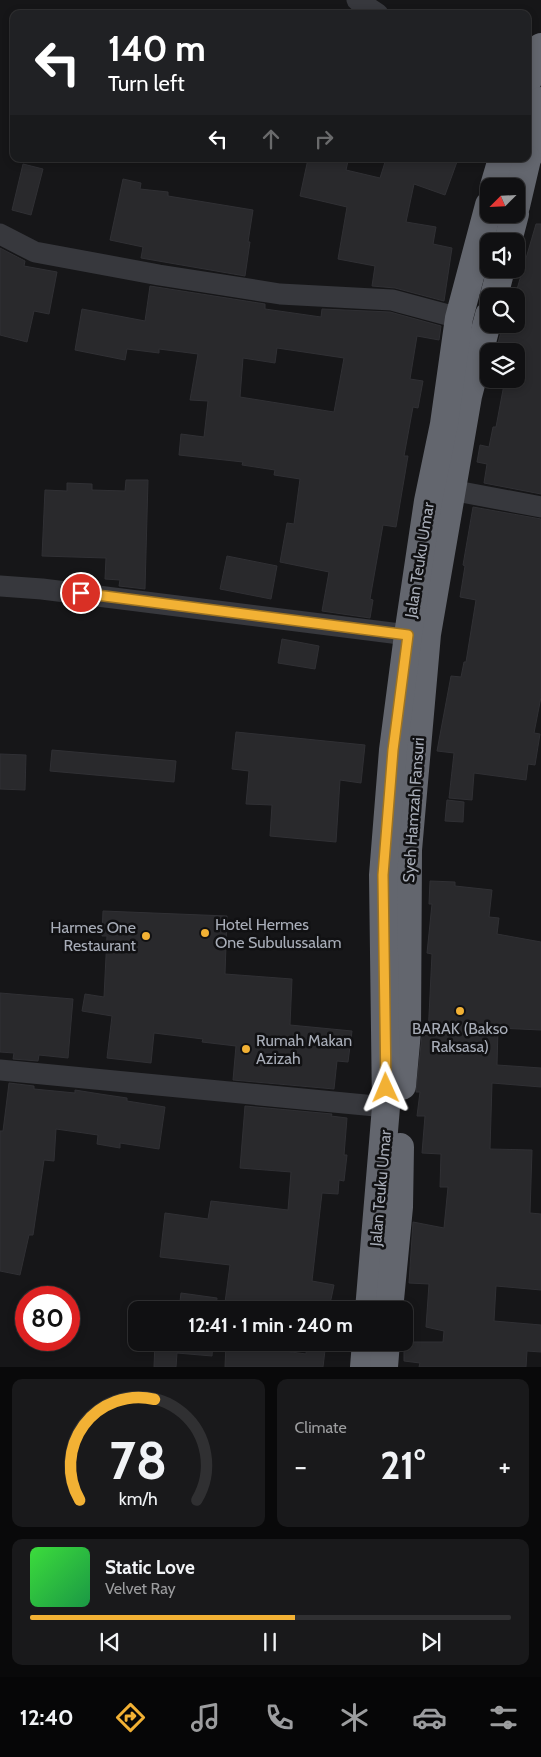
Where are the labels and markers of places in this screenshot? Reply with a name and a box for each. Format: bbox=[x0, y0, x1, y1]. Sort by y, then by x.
pin bbox=[60, 572, 102, 614]
place label: Hotel Hermes One Subulussalam bbox=[215, 915, 341, 952]
place label: Harmes One Restaurant bbox=[50, 918, 137, 955]
marker: Hotel Hermes One Subulussalam bbox=[199, 927, 211, 939]
marker: Harmes One Restaurant bbox=[140, 930, 152, 942]
marker: BARAK (Bakso Raksasa) bbox=[454, 1005, 466, 1017]
place label: BARAK (Bakso Raksasa) bbox=[412, 1019, 508, 1056]
place label: Rumah Makan Azizah bbox=[256, 1031, 352, 1068]
marker: Rumah Makan Azizah bbox=[240, 1043, 252, 1055]

